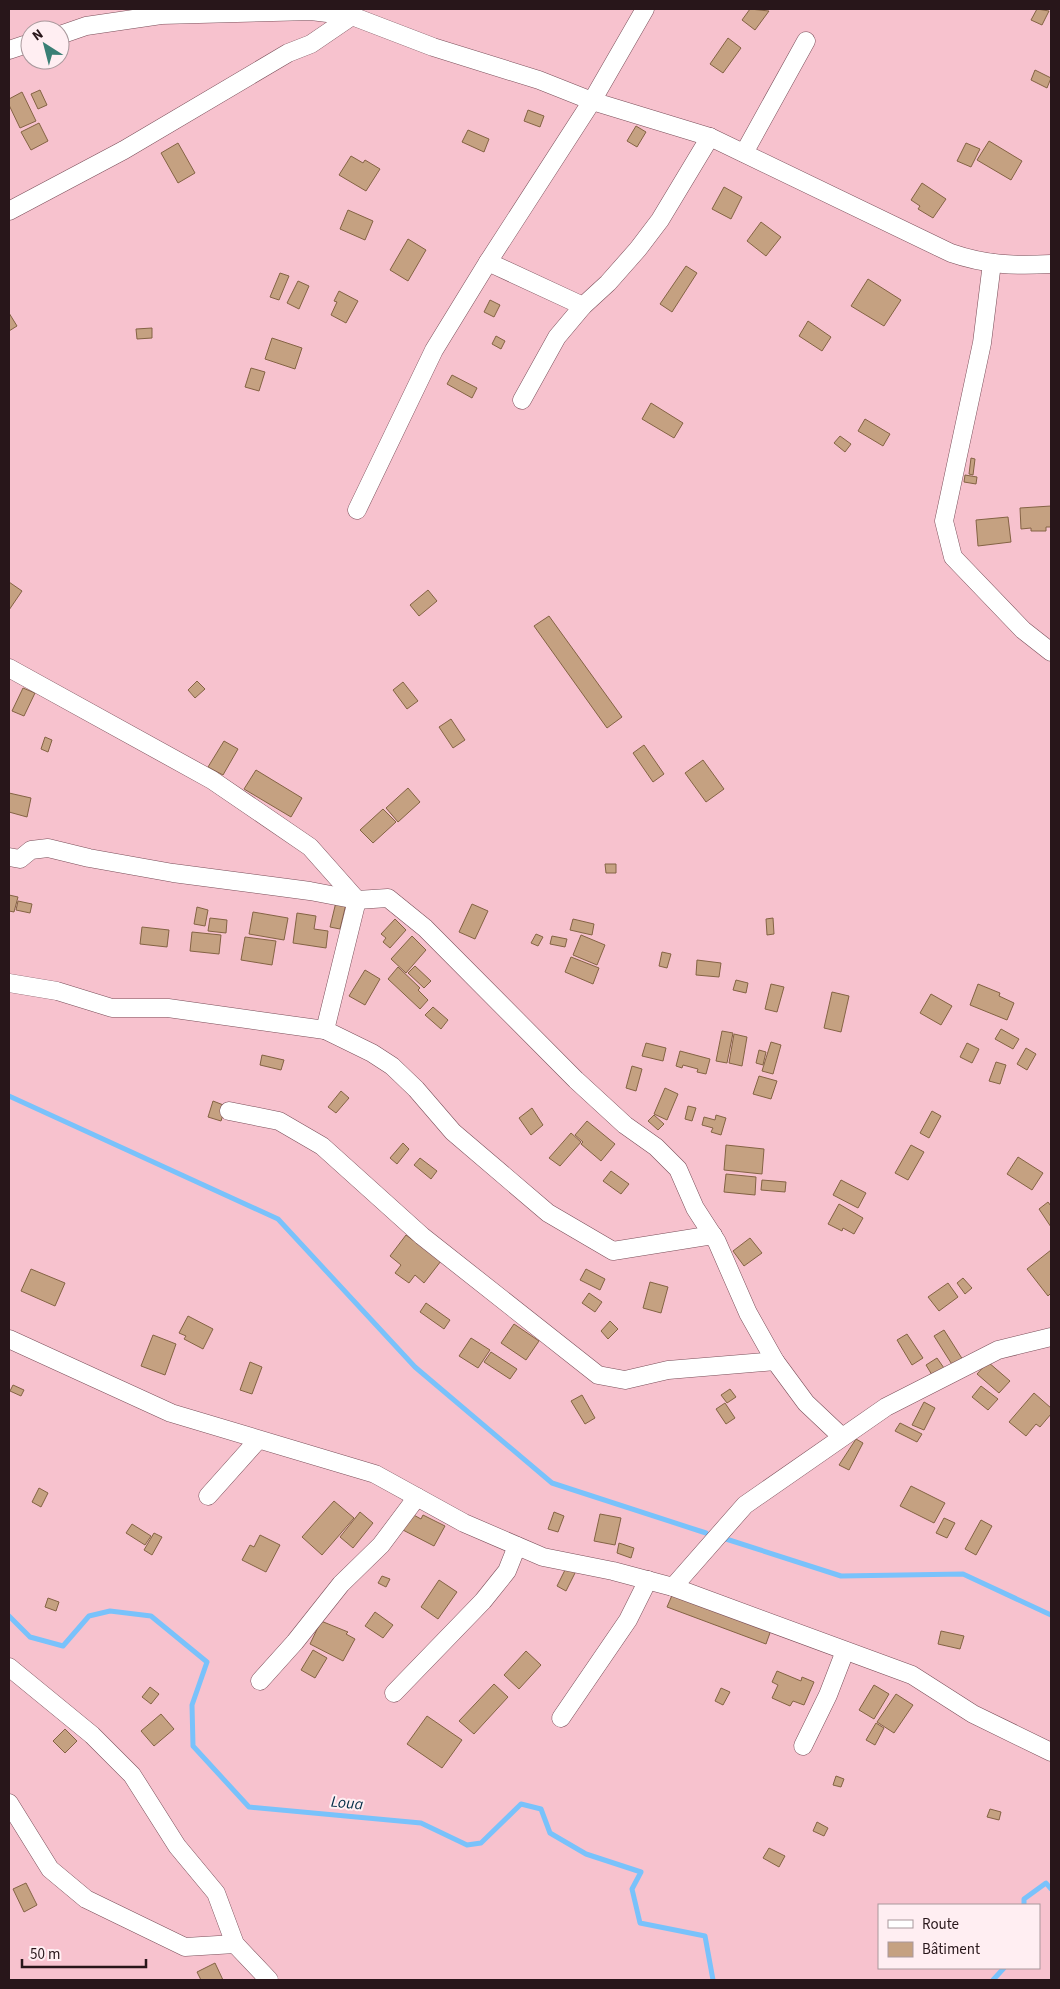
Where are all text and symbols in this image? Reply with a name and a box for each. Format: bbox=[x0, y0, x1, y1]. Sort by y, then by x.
north arrow bbox=[20, 20, 70, 70]
text: N bbox=[28, 24, 48, 46]
water label: Loua bbox=[330, 1791, 364, 1815]
legend bbox=[878, 1904, 1040, 1969]
text: Route bbox=[922, 1914, 959, 1935]
scale bar bbox=[22, 1936, 146, 1968]
text: Bâtiment bbox=[922, 1939, 980, 1960]
text: 50 m bbox=[30, 1944, 60, 1965]

